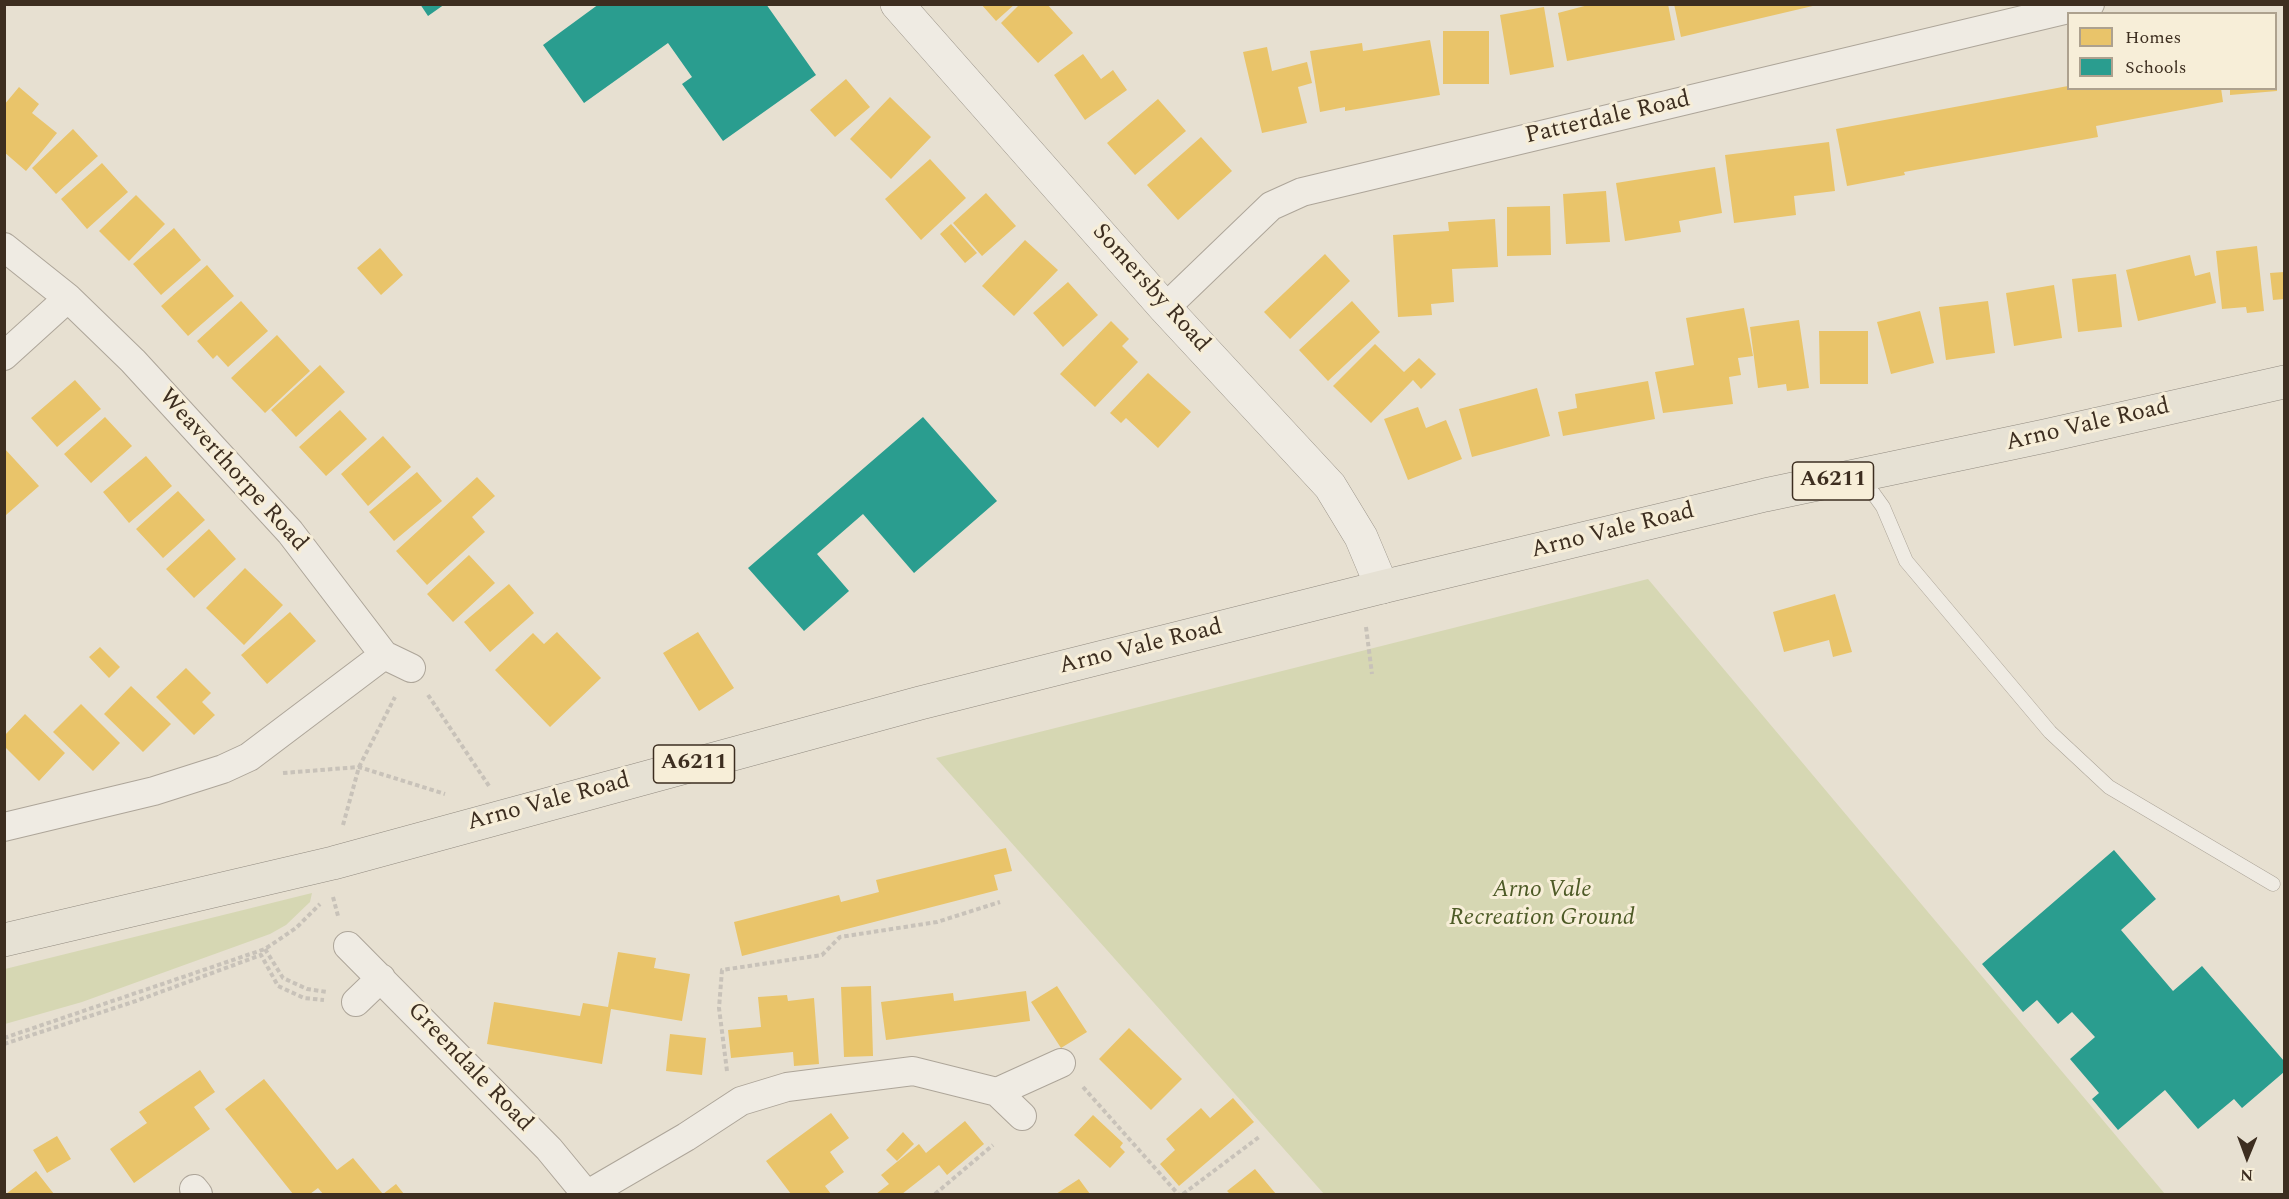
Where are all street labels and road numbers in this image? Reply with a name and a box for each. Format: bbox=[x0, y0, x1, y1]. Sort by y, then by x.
street label: Patterdale Road bbox=[1523, 86, 1693, 152]
street label: Somersby Road bbox=[1085, 219, 1215, 359]
street label: Weaverthorpe Road bbox=[151, 383, 313, 559]
street label: Arno Vale Road bbox=[2003, 393, 2173, 459]
road number: A6211 bbox=[1792, 462, 1874, 500]
street label: Arno Vale Road bbox=[1528, 498, 1698, 566]
street label: Arno Vale Road bbox=[1056, 614, 1226, 682]
road number: A6211 bbox=[654, 745, 734, 783]
street label: Arno Vale Road bbox=[464, 767, 634, 839]
street label: Greendale Road bbox=[400, 997, 538, 1139]

